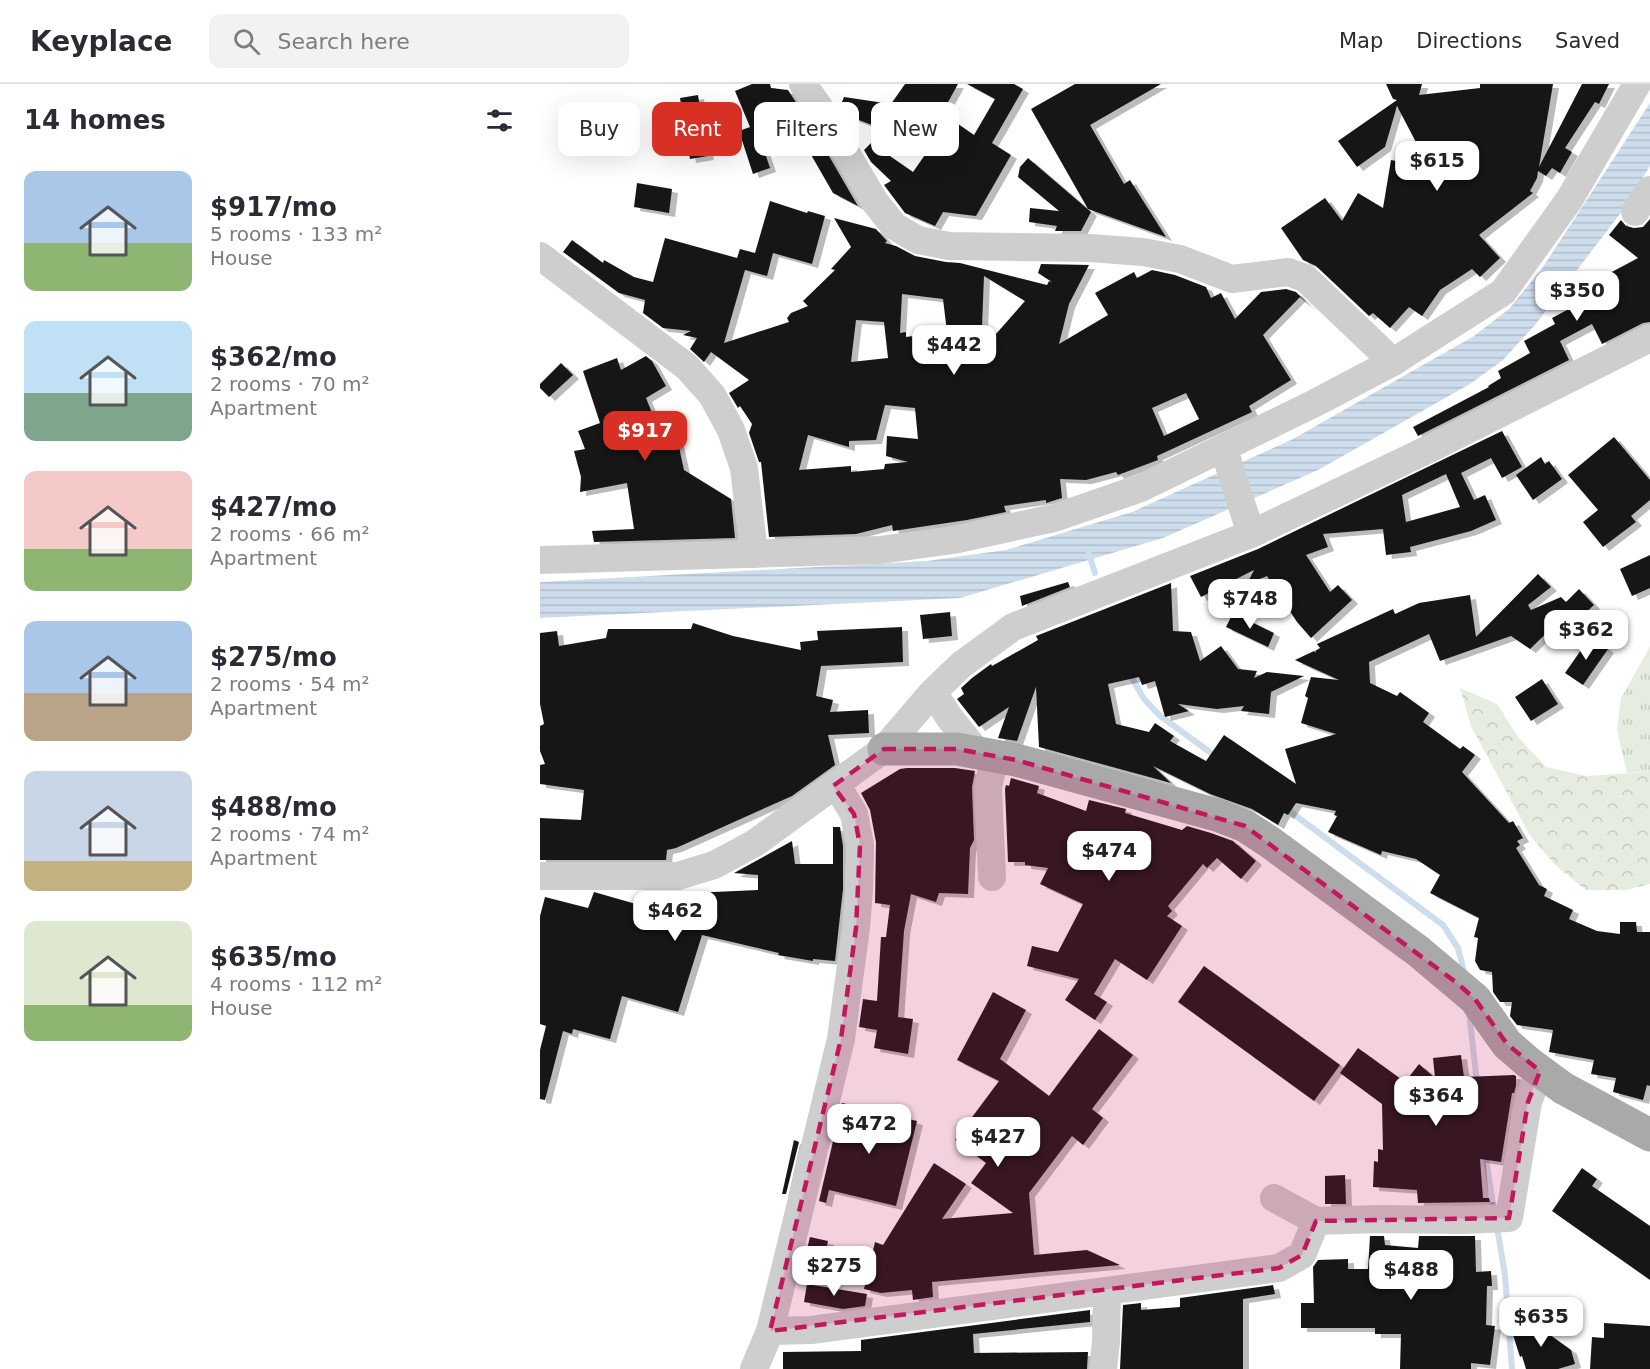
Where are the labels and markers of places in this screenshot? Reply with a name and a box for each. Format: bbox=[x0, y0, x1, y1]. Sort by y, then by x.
pin: $615 bbox=[1401, 141, 1473, 192]
pin: $350 bbox=[1541, 271, 1613, 322]
pin: $442 bbox=[918, 325, 990, 376]
pin: $917 bbox=[609, 411, 681, 462]
pin: $748 bbox=[1214, 579, 1286, 630]
pin: $362 bbox=[1550, 610, 1622, 661]
pin: $474 bbox=[1073, 831, 1145, 882]
pin: $462 bbox=[639, 891, 711, 942]
pin: $364 bbox=[1400, 1076, 1472, 1127]
pin: $472 bbox=[833, 1104, 905, 1155]
pin: $427 bbox=[962, 1117, 1034, 1168]
pin: $275 bbox=[798, 1246, 870, 1297]
pin: $488 bbox=[1375, 1250, 1447, 1301]
pin: $635 bbox=[1505, 1297, 1577, 1348]

